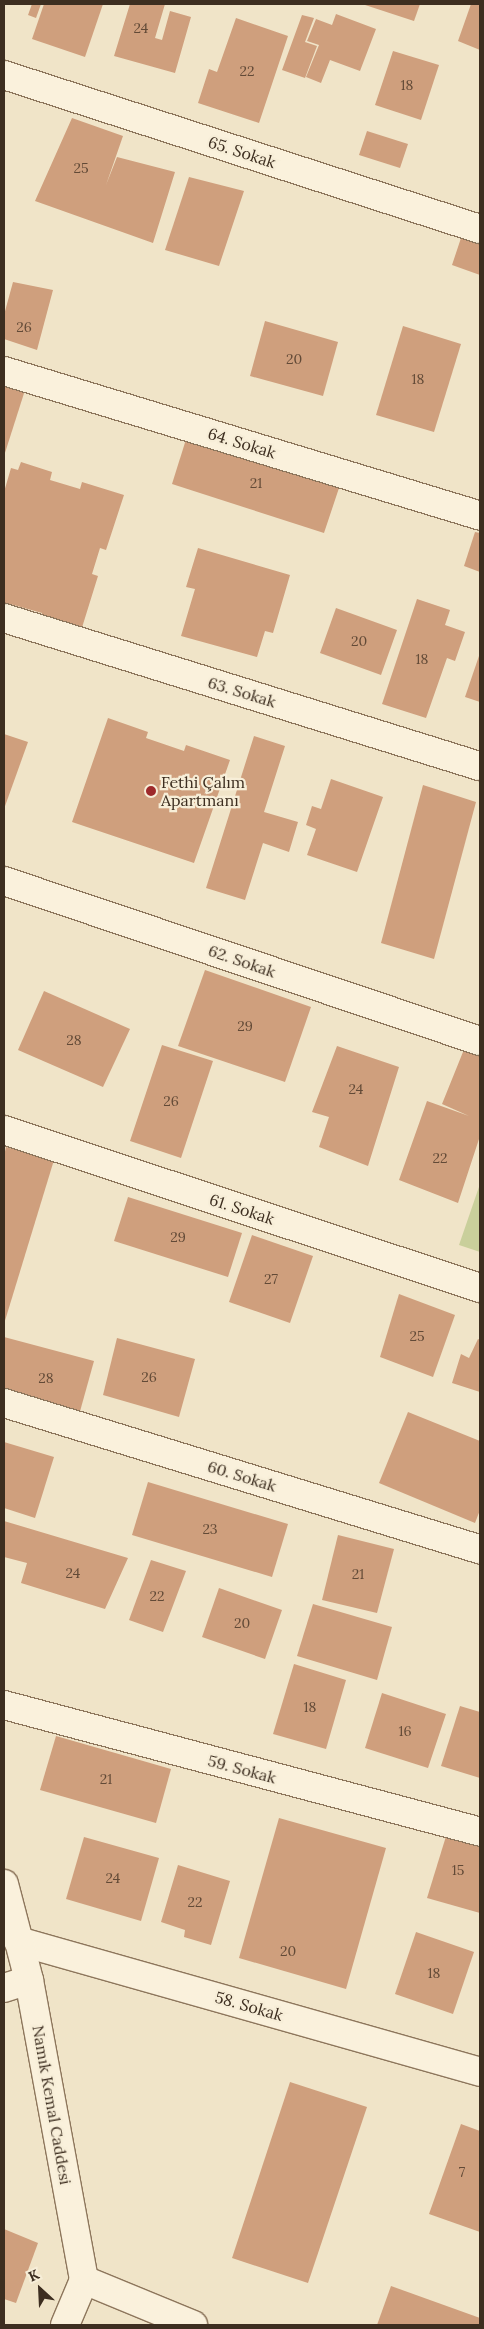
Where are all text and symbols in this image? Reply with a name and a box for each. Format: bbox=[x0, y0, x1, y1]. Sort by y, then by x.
house number: 24 bbox=[134, 20, 148, 36]
house number: 22 bbox=[239, 63, 255, 79]
house number: 18 bbox=[401, 77, 413, 93]
street label: 65. Sokak bbox=[206, 132, 278, 172]
house number: 25 bbox=[73, 160, 89, 176]
house number: 26 bbox=[16, 319, 32, 335]
house number: 20 bbox=[286, 351, 302, 367]
house number: 18 bbox=[412, 371, 424, 387]
street label: 64. Sokak bbox=[206, 424, 278, 462]
house number: 21 bbox=[250, 475, 262, 491]
house number: 20 bbox=[351, 633, 367, 649]
house number: 18 bbox=[416, 651, 428, 667]
street label: 63. Sokak bbox=[206, 673, 278, 711]
place label: Fethi Çalım Apartmanı bbox=[161, 772, 245, 810]
marker: Fethi Çalım Apartmanı bbox=[145, 785, 157, 797]
street label: 62. Sokak bbox=[206, 941, 278, 981]
house number: 29 bbox=[237, 1018, 253, 1034]
house number: 28 bbox=[66, 1032, 82, 1048]
house number: 24 bbox=[349, 1081, 363, 1097]
house number: 26 bbox=[163, 1093, 179, 1109]
house number: 22 bbox=[432, 1150, 448, 1166]
street label: 61. Sokak bbox=[207, 1190, 277, 1228]
house number: 29 bbox=[170, 1229, 186, 1245]
house number: 27 bbox=[264, 1271, 278, 1287]
house number: 25 bbox=[409, 1328, 425, 1344]
house number: 26 bbox=[141, 1369, 157, 1385]
house number: 28 bbox=[38, 1370, 54, 1386]
street label: 60. Sokak bbox=[205, 1456, 279, 1496]
house number: 23 bbox=[202, 1521, 218, 1537]
house number: 24 bbox=[66, 1565, 80, 1581]
house number: 21 bbox=[352, 1566, 364, 1582]
house number: 22 bbox=[149, 1588, 165, 1604]
house number: 20 bbox=[234, 1615, 250, 1631]
house number: 18 bbox=[304, 1699, 316, 1715]
house number: 16 bbox=[398, 1723, 412, 1739]
street label: 59. Sokak bbox=[206, 1751, 278, 1787]
house number: 21 bbox=[100, 1771, 112, 1787]
house number: 15 bbox=[452, 1862, 464, 1878]
house number: 24 bbox=[106, 1870, 120, 1886]
house number: 22 bbox=[187, 1894, 203, 1910]
house number: 20 bbox=[280, 1943, 296, 1959]
house number: 18 bbox=[428, 1965, 440, 1981]
street label: 58. Sokak bbox=[213, 1987, 285, 2025]
street label: Namık Kemal Caddesi bbox=[29, 2024, 75, 2186]
house number: 7 bbox=[459, 2164, 465, 2180]
north arrow bbox=[15, 2264, 65, 2314]
text: K bbox=[25, 2265, 42, 2286]

